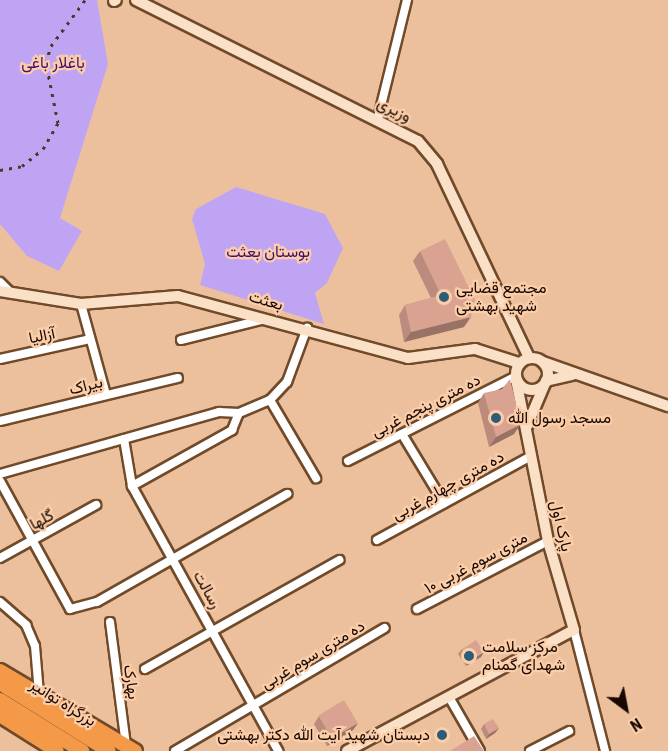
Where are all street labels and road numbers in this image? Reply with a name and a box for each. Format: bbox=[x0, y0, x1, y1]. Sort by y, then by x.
street label: وزیری bbox=[374, 93, 414, 127]
street label: بعثت bbox=[247, 287, 285, 315]
street label: آزالیا bbox=[27, 324, 57, 348]
street label: ده متری پنجم غربی bbox=[368, 370, 484, 442]
street label: بیراک bbox=[67, 373, 105, 399]
street label: ده متری چهارم غربی bbox=[389, 447, 507, 525]
street label: پارک اول bbox=[546, 499, 576, 553]
street label: گلها bbox=[27, 506, 57, 534]
street label: ۱۰ متری سوم غربی bbox=[421, 528, 531, 598]
street label: رسالت bbox=[189, 568, 225, 612]
street label: ده متری سوم غربی bbox=[258, 616, 368, 694]
street label: بهارک bbox=[119, 663, 143, 701]
street label: بزرگراه توانیر bbox=[26, 675, 100, 731]

